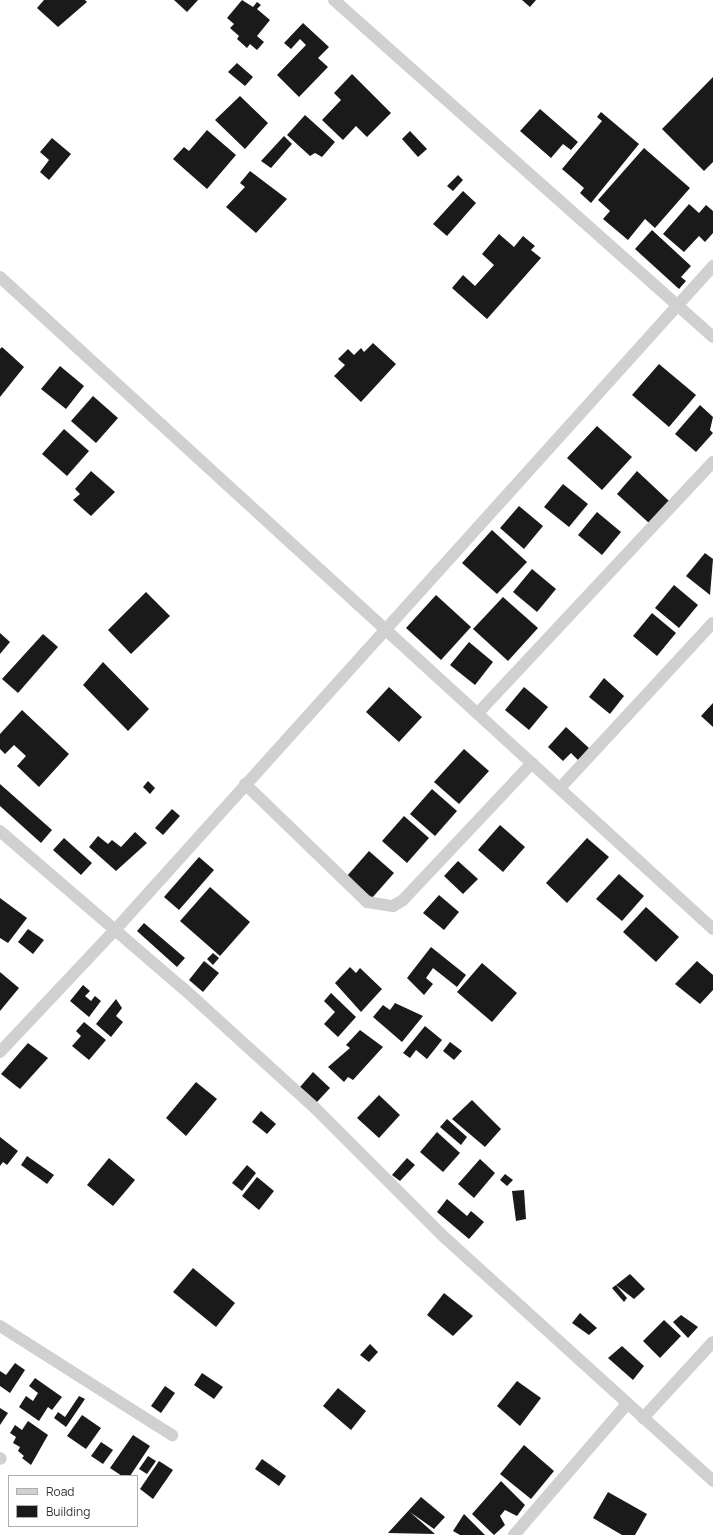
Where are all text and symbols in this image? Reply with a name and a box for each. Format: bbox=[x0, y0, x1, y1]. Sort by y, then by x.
legend bbox=[8, 1475, 138, 1527]
text: Road bbox=[46, 1483, 74, 1500]
text: Building bbox=[46, 1503, 90, 1520]

